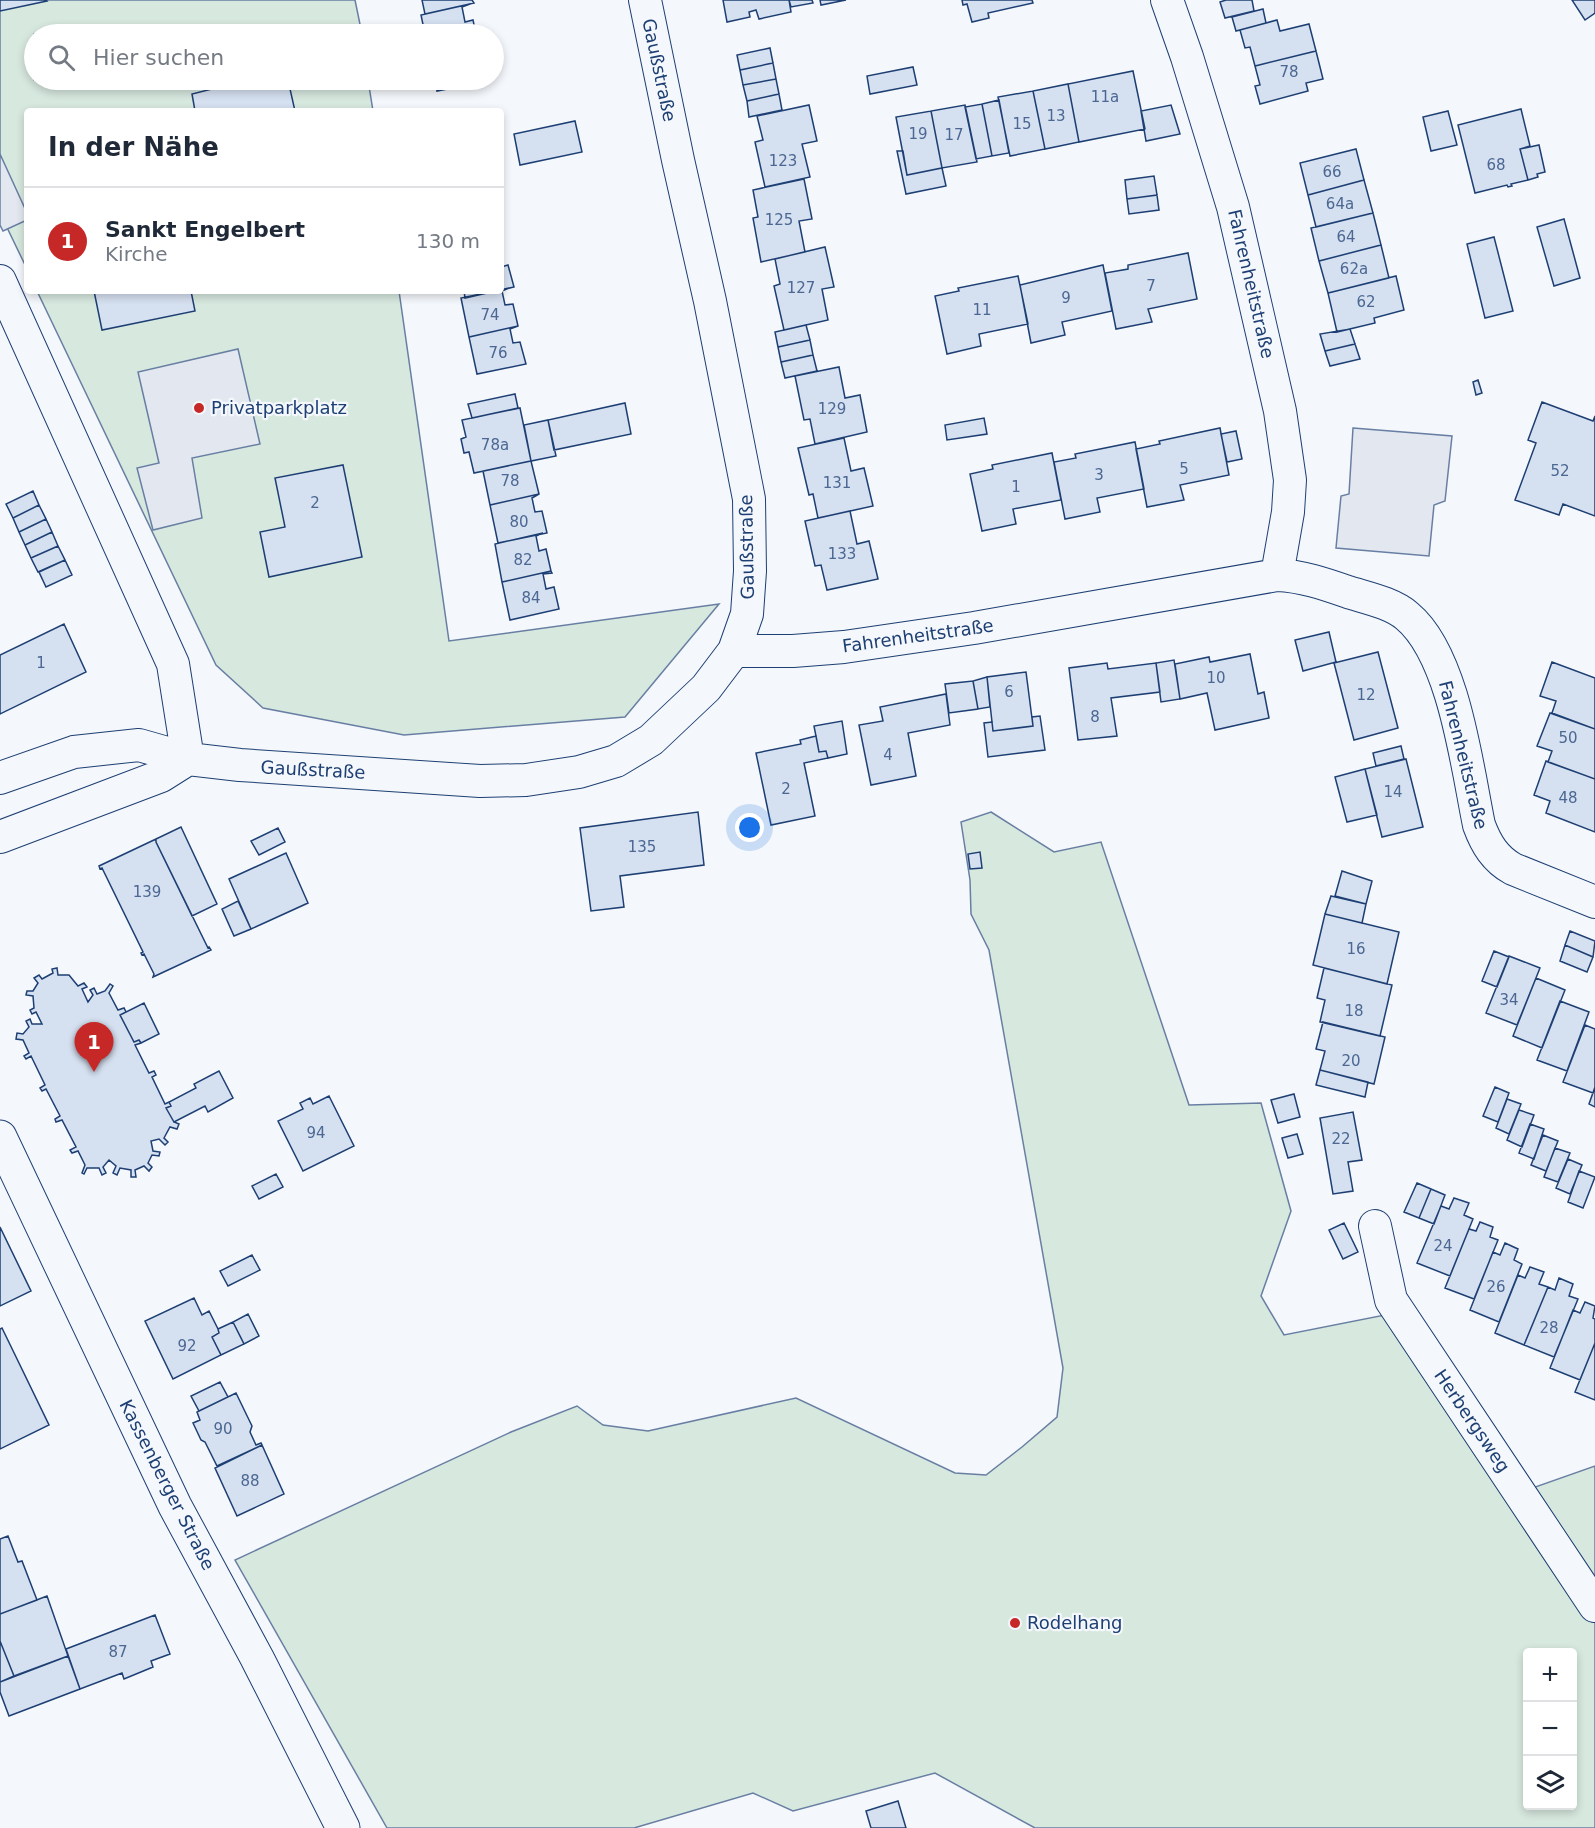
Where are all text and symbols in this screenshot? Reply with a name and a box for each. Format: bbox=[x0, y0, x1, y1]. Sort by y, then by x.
street label: Gaußstraße bbox=[638, 16, 681, 123]
search box bbox=[24, 24, 504, 90]
icon: search bbox=[45, 41, 78, 74]
text: Hier suchen bbox=[93, 45, 224, 70]
house number: 78 bbox=[1279, 63, 1299, 81]
house number: 11a bbox=[1091, 88, 1119, 106]
house number: 13 bbox=[1046, 107, 1066, 125]
house number: 15 bbox=[1012, 115, 1032, 133]
house number: 19 bbox=[908, 125, 928, 143]
house number: 17 bbox=[944, 126, 964, 144]
text: In der Nähe bbox=[48, 132, 219, 162]
house number: 123 bbox=[769, 152, 797, 170]
house number: 68 bbox=[1486, 156, 1506, 174]
house number: 66 bbox=[1322, 163, 1342, 181]
house number: 64a bbox=[1326, 195, 1354, 213]
street label: Fahrenheitstraße bbox=[1224, 207, 1279, 361]
house number: 125 bbox=[765, 211, 793, 229]
text: Sankt Engelbert bbox=[105, 217, 305, 242]
house number: 64 bbox=[1336, 228, 1356, 246]
text: 1 bbox=[61, 229, 74, 253]
text: 130 m bbox=[416, 229, 480, 253]
text: Kirche bbox=[105, 242, 167, 266]
house number: 62a bbox=[1340, 260, 1368, 278]
house number: 7 bbox=[1146, 277, 1156, 295]
house number: 127 bbox=[787, 279, 815, 297]
house number: 9 bbox=[1061, 289, 1071, 307]
house number: 62 bbox=[1356, 293, 1376, 311]
house number: 11 bbox=[972, 301, 992, 319]
house number: 74 bbox=[480, 306, 500, 324]
house number: 76 bbox=[488, 344, 508, 362]
place label: Privatparkplatz bbox=[211, 397, 347, 418]
house number: 129 bbox=[818, 400, 846, 418]
marker: Privatparkplatz bbox=[192, 401, 206, 415]
house number: 78a bbox=[481, 436, 509, 454]
house number: 5 bbox=[1179, 460, 1189, 478]
house number: 52 bbox=[1550, 462, 1570, 480]
house number: 3 bbox=[1094, 466, 1104, 484]
house number: 78 bbox=[500, 472, 520, 490]
house number: 131 bbox=[823, 474, 851, 492]
house number: 1 bbox=[1011, 478, 1021, 496]
house number: 2 bbox=[310, 494, 320, 512]
street label: Gaußstraße bbox=[735, 494, 758, 600]
house number: 80 bbox=[509, 513, 529, 531]
house number: 133 bbox=[828, 545, 856, 563]
house number: 82 bbox=[513, 551, 533, 569]
house number: 84 bbox=[521, 589, 541, 607]
street label: Fahrenheitstraße bbox=[841, 614, 995, 657]
house number: 1 bbox=[36, 654, 46, 672]
house number: 10 bbox=[1206, 669, 1226, 687]
street label: Fahrenheitstraße bbox=[1435, 678, 1492, 831]
house number: 6 bbox=[1004, 683, 1014, 701]
house number: 12 bbox=[1356, 686, 1376, 704]
house number: 8 bbox=[1090, 708, 1100, 726]
house number: 50 bbox=[1558, 729, 1578, 747]
house number: 4 bbox=[883, 746, 893, 764]
street label: Gaußstraße bbox=[260, 756, 366, 783]
house number: 2 bbox=[781, 780, 791, 798]
house number: 14 bbox=[1383, 783, 1403, 801]
house number: 48 bbox=[1558, 789, 1578, 807]
your location bbox=[735, 813, 764, 842]
house number: 135 bbox=[628, 838, 656, 856]
house number: 139 bbox=[133, 883, 161, 901]
house number: 16 bbox=[1346, 940, 1366, 958]
house number: 34 bbox=[1499, 991, 1519, 1009]
house number: 18 bbox=[1344, 1002, 1364, 1020]
pin: 1 bbox=[74, 1022, 113, 1072]
house number: 20 bbox=[1341, 1052, 1361, 1070]
house number: 94 bbox=[306, 1124, 326, 1142]
house number: 22 bbox=[1331, 1130, 1351, 1148]
house number: 24 bbox=[1433, 1237, 1453, 1255]
house number: 26 bbox=[1486, 1278, 1506, 1296]
house number: 28 bbox=[1539, 1319, 1559, 1337]
house number: 92 bbox=[177, 1337, 197, 1355]
street label: Herbergsweg bbox=[1430, 1365, 1515, 1476]
street label: Kassenberger Straße bbox=[115, 1396, 220, 1573]
house number: 90 bbox=[213, 1420, 233, 1438]
house number: 88 bbox=[240, 1472, 260, 1490]
place label: Rodelhang bbox=[1027, 1612, 1122, 1633]
marker: Rodelhang bbox=[1008, 1616, 1022, 1630]
house number: 87 bbox=[108, 1643, 128, 1661]
map controls bbox=[1523, 1648, 1577, 1810]
button: + bbox=[1523, 1648, 1577, 1702]
button: − bbox=[1523, 1702, 1577, 1756]
button: layers bbox=[1523, 1756, 1577, 1810]

